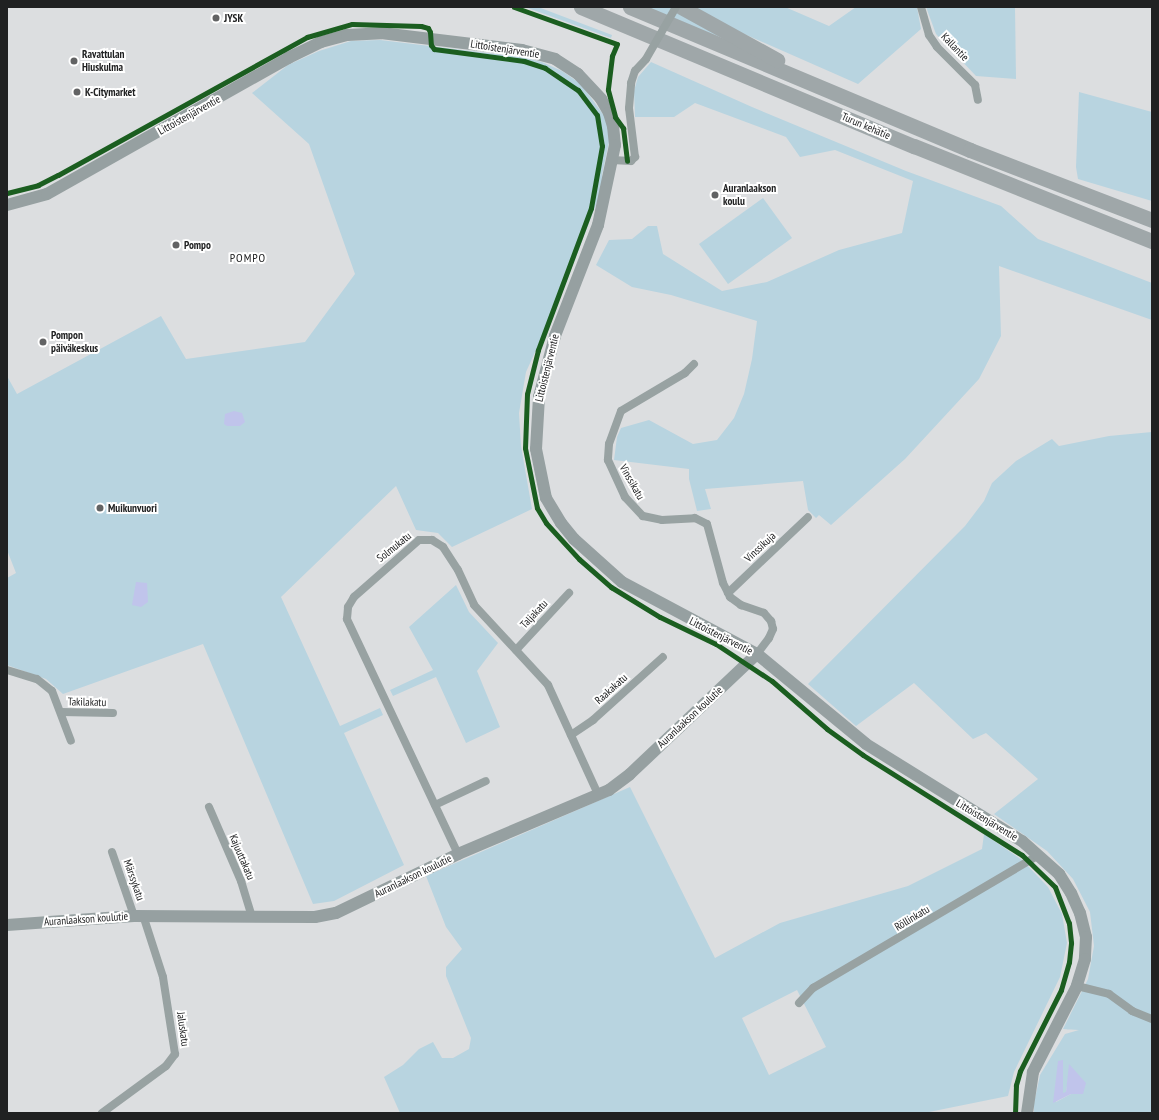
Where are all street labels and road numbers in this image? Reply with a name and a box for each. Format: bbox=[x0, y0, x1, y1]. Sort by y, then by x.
street label: Kallantie bbox=[938, 30, 972, 64]
street label: Littoistenjärventie bbox=[470, 37, 540, 61]
street label: Littoistenjärventie bbox=[155, 92, 223, 138]
street label: Turun kehätie bbox=[840, 110, 892, 142]
street label: Littoistenjärventie bbox=[532, 333, 562, 403]
street label: Vinssikatu bbox=[617, 462, 647, 502]
street label: Solmukatu bbox=[374, 529, 414, 565]
street label: Vinssikuja bbox=[742, 529, 778, 565]
street label: Taljakatu bbox=[518, 597, 550, 631]
street label: Littoistenjärventie bbox=[687, 614, 755, 658]
street label: Raakakatu bbox=[592, 671, 630, 707]
street label: Auranlaakson koulutie bbox=[655, 683, 725, 751]
street label: Takilakatu bbox=[68, 695, 106, 709]
street label: Littoistenjärventie bbox=[954, 796, 1020, 844]
street label: Kajuuttakatu bbox=[226, 832, 258, 882]
street label: Auranlaakson koulutie bbox=[372, 852, 454, 900]
street label: Märssykatu bbox=[121, 858, 147, 902]
street label: Röllinkatu bbox=[892, 902, 932, 934]
street label: Auranlaakson koulutie bbox=[43, 909, 129, 929]
street label: Jaluskatu bbox=[174, 1011, 192, 1047]

